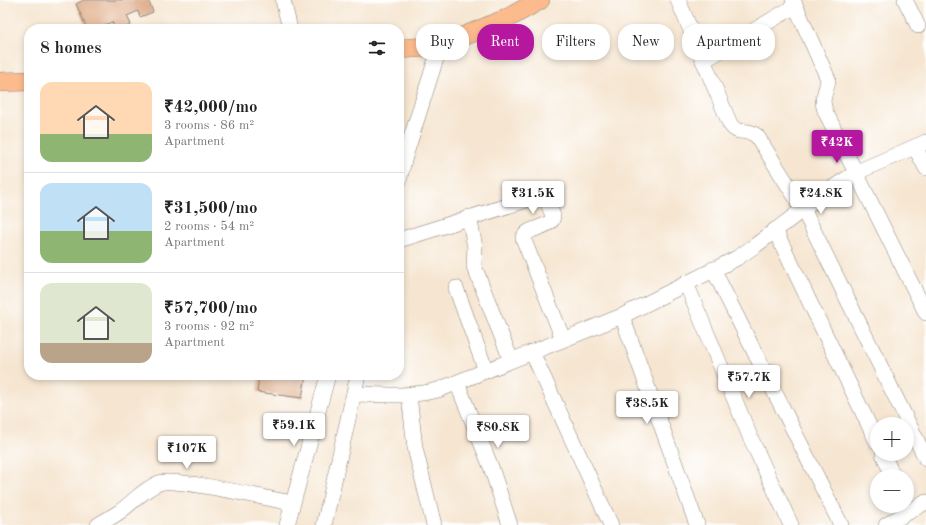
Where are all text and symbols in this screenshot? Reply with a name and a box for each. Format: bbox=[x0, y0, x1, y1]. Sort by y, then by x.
chip: Buy bbox=[416, 24, 469, 60]
chip: Rent bbox=[477, 24, 534, 60]
chip: Filters bbox=[542, 24, 610, 60]
chip: New bbox=[618, 24, 674, 60]
chip: Apartment bbox=[682, 24, 775, 60]
icon: filters bbox=[366, 37, 388, 59]
text: 8 homes bbox=[40, 40, 102, 57]
icon: home bbox=[72, 98, 120, 146]
text: ₹42,000/mo bbox=[164, 99, 258, 116]
text: 3 rooms · 86 m² bbox=[164, 119, 254, 132]
pin: ₹42K bbox=[813, 130, 861, 164]
text: Apartment bbox=[164, 135, 225, 148]
text: ₹42K bbox=[821, 136, 853, 149]
pin: ₹31.5K bbox=[500, 181, 566, 215]
pin: ₹24.8K bbox=[788, 181, 854, 215]
text: ₹31.5K bbox=[511, 187, 555, 200]
text: ₹24.8K bbox=[799, 187, 843, 200]
icon: home bbox=[72, 199, 120, 247]
text: ₹31,500/mo bbox=[164, 200, 258, 217]
text: 2 rooms · 54 m² bbox=[164, 220, 254, 233]
text: Apartment bbox=[164, 236, 225, 249]
icon: home bbox=[72, 299, 120, 347]
text: ₹57,700/mo bbox=[164, 300, 258, 317]
text: 3 rooms · 92 m² bbox=[164, 320, 254, 333]
text: Apartment bbox=[164, 336, 225, 349]
pin: ₹57.7K bbox=[716, 365, 782, 399]
text: ₹57.7K bbox=[727, 371, 771, 384]
pin: ₹38.5K bbox=[614, 391, 680, 425]
text: ₹38.5K bbox=[625, 397, 669, 410]
pin: ₹59.1K bbox=[261, 413, 327, 447]
pin: ₹80.8K bbox=[465, 415, 531, 449]
map controls bbox=[870, 417, 914, 513]
button: + bbox=[870, 417, 914, 461]
text: ₹59.1K bbox=[272, 419, 316, 432]
text: ₹80.8K bbox=[476, 421, 520, 434]
pin: ₹107K bbox=[159, 436, 215, 470]
text: ₹107K bbox=[167, 442, 207, 455]
button: − bbox=[870, 469, 914, 513]

